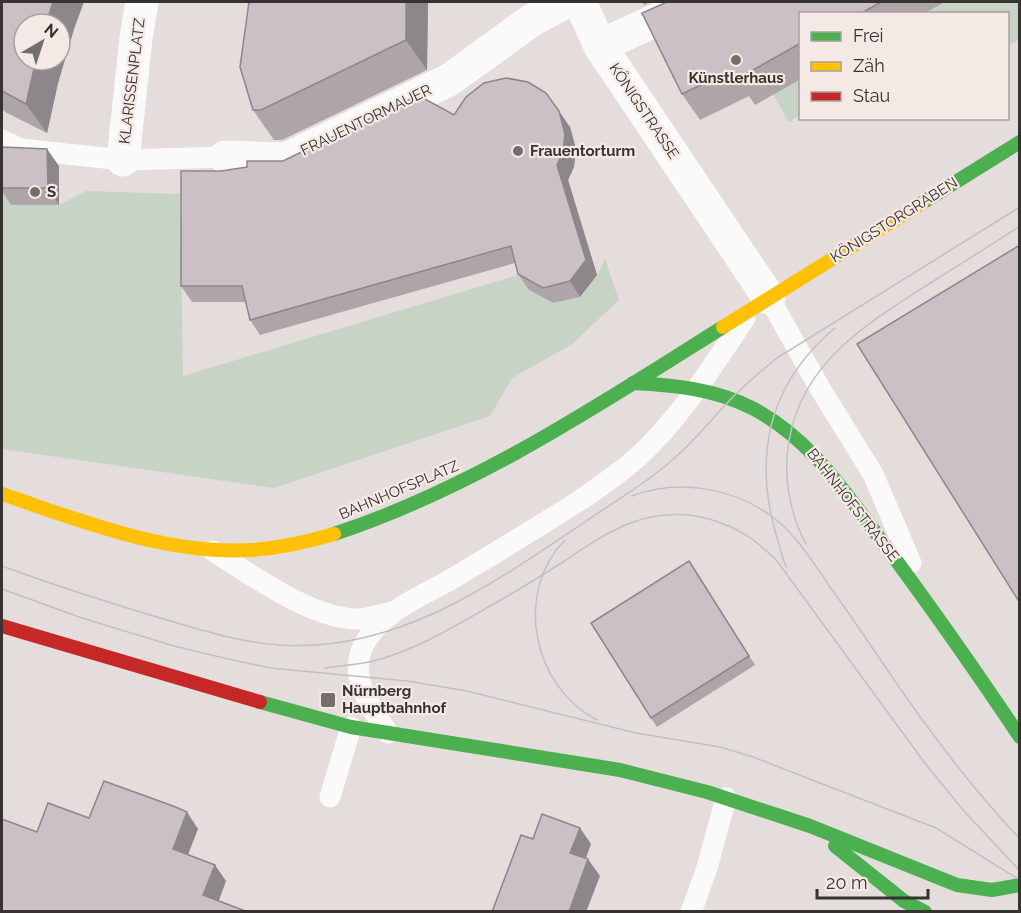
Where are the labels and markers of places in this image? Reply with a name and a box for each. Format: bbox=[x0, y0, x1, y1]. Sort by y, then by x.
marker: Künstlerhaus bbox=[729, 53, 743, 67]
place label: Künstlerhaus bbox=[688, 69, 784, 87]
place label: Frauentorturm bbox=[530, 142, 635, 160]
marker: Frauentorturm bbox=[511, 144, 525, 158]
place label: S bbox=[47, 183, 56, 201]
marker: S bbox=[28, 185, 42, 199]
place label: Nürnberg Hauptbahnhof bbox=[342, 682, 446, 717]
marker: Nürnberg Hauptbahnhof bbox=[319, 691, 337, 709]

